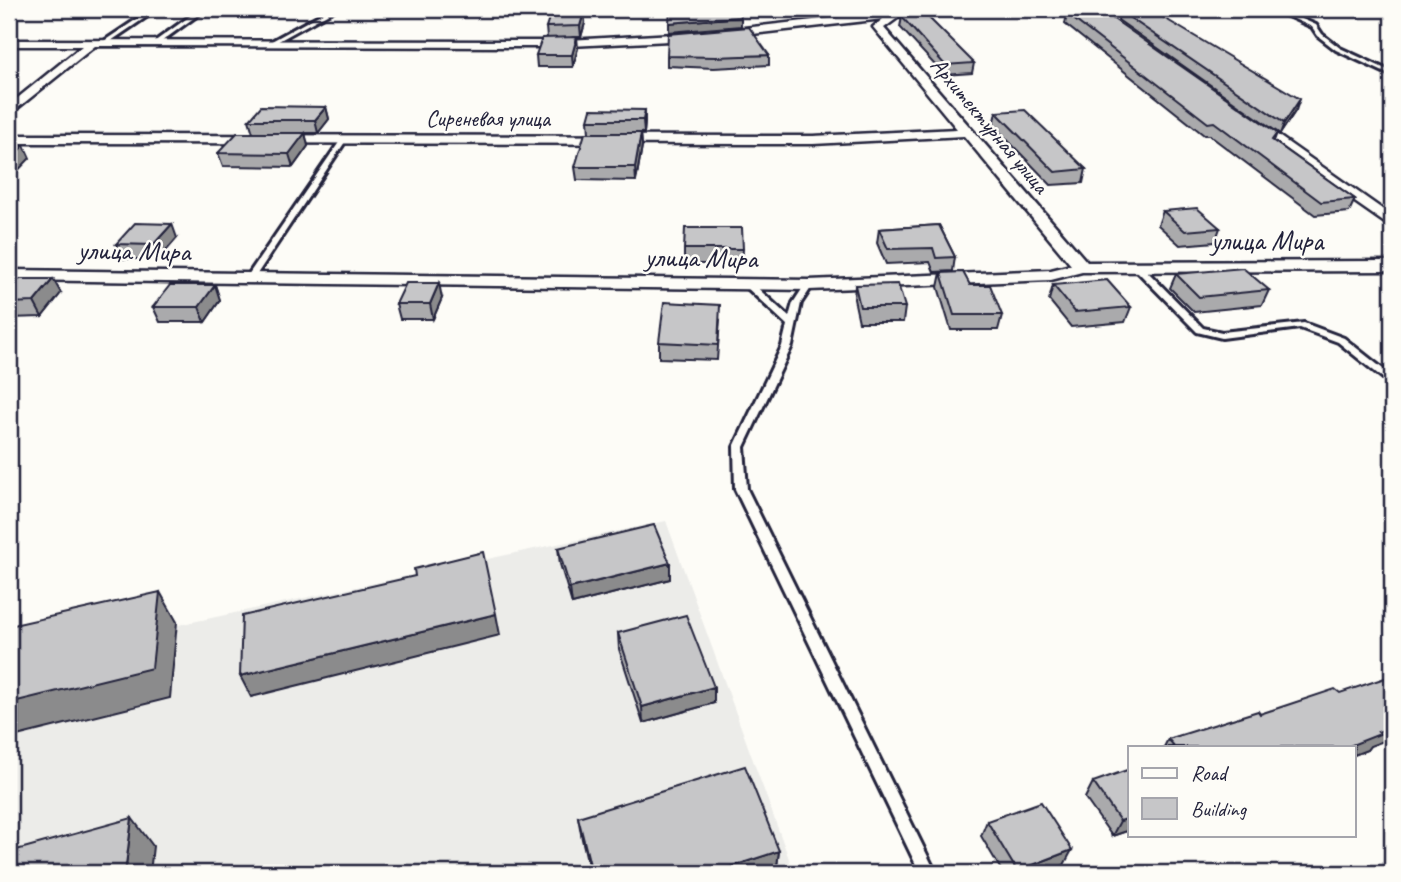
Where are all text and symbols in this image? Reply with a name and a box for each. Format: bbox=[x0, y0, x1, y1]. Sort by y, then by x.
street label: Архитектурная улица bbox=[924, 51, 1056, 201]
street label: Сиреневая улица bbox=[426, 104, 552, 133]
street label: улица Мира bbox=[1209, 223, 1325, 258]
street label: улица Мира bbox=[75, 232, 192, 269]
street label: улица Мира bbox=[642, 239, 759, 276]
legend bbox=[1128, 746, 1356, 836]
text: Road bbox=[1191, 760, 1230, 786]
text: Building bbox=[1191, 796, 1248, 822]

